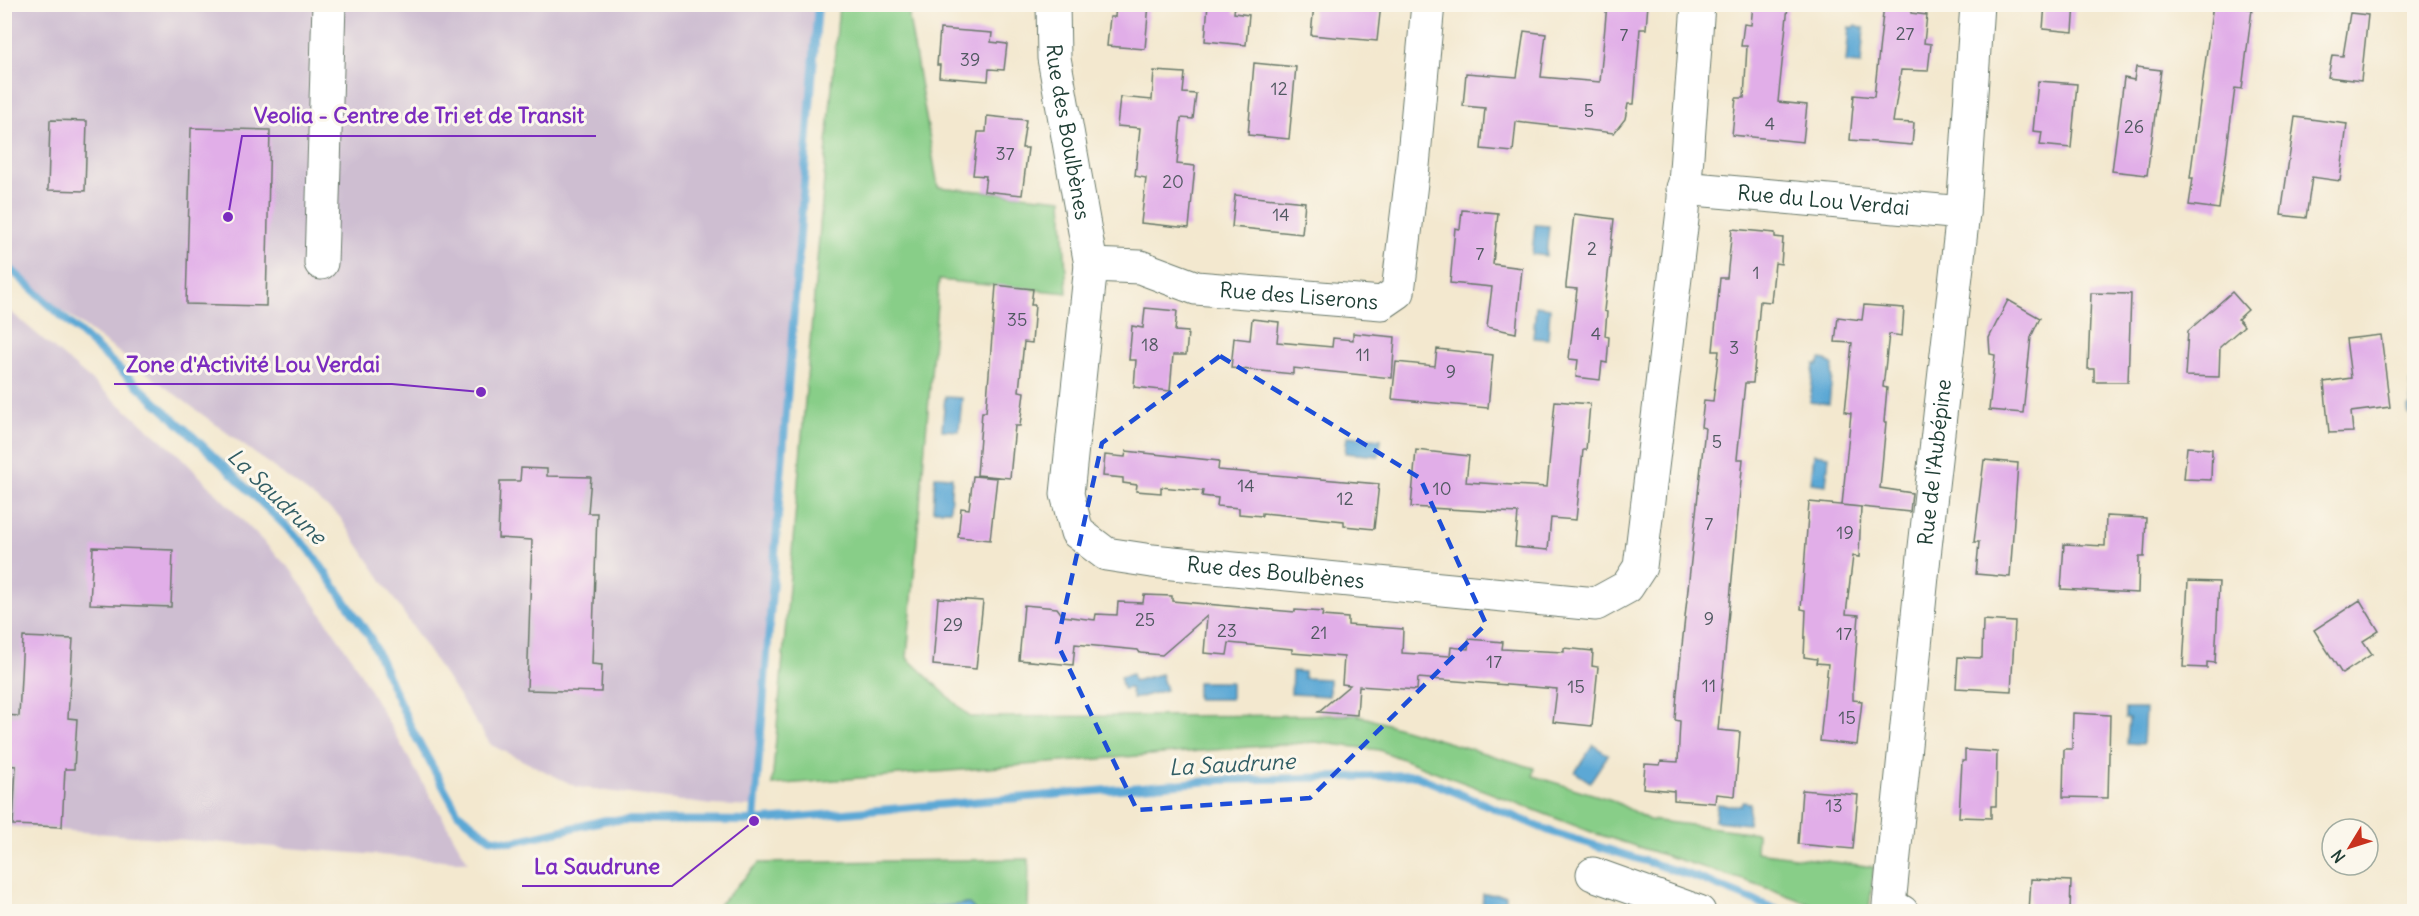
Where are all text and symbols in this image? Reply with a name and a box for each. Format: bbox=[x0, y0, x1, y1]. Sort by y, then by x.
house number: 27 bbox=[1896, 22, 1915, 45]
house number: 7 bbox=[1620, 23, 1629, 46]
street label: Rue des Boulbènes bbox=[1041, 44, 1097, 222]
house number: 39 bbox=[960, 48, 980, 71]
house number: 12 bbox=[1270, 77, 1288, 100]
callout: Veolia - Centre de Tri et de Transit bbox=[242, 96, 596, 136]
house number: 5 bbox=[1584, 99, 1594, 122]
text: Veolia - Centre de Tri et de Transit bbox=[254, 101, 585, 129]
house number: 4 bbox=[1765, 112, 1775, 135]
house number: 26 bbox=[2124, 115, 2144, 138]
house number: 37 bbox=[995, 142, 1015, 165]
house number: 20 bbox=[1162, 170, 1184, 193]
street label: Rue du Lou Verdai bbox=[1736, 179, 1911, 221]
house number: 14 bbox=[1272, 203, 1290, 226]
house number: 2 bbox=[1587, 237, 1597, 260]
house number: 7 bbox=[1476, 242, 1485, 265]
house number: 1 bbox=[1752, 261, 1760, 284]
street label: Rue des Liserons bbox=[1219, 276, 1379, 316]
house number: 35 bbox=[1007, 308, 1027, 331]
house number: 4 bbox=[1591, 322, 1601, 345]
house number: 18 bbox=[1141, 333, 1159, 356]
house number: 3 bbox=[1729, 336, 1739, 359]
house number: 11 bbox=[1356, 343, 1370, 366]
callout: Zone d'Activité Lou Verdai bbox=[114, 344, 392, 384]
text: Zone d'Activité Lou Verdai bbox=[126, 350, 380, 378]
house number: 9 bbox=[1446, 360, 1456, 383]
street label: Rue de l'Aubépine bbox=[1911, 378, 1957, 547]
house number: 5 bbox=[1712, 430, 1722, 453]
water label: La Saudrune bbox=[222, 442, 334, 551]
house number: 14 bbox=[1237, 474, 1255, 497]
house number: 10 bbox=[1433, 477, 1452, 500]
house number: 12 bbox=[1336, 487, 1354, 510]
house number: 7 bbox=[1705, 512, 1714, 535]
house number: 19 bbox=[1836, 521, 1854, 544]
street label: Rue des Boulbènes bbox=[1186, 550, 1366, 595]
house number: 9 bbox=[1704, 607, 1714, 630]
house number: 25 bbox=[1135, 608, 1155, 631]
house number: 29 bbox=[943, 613, 963, 636]
house number: 23 bbox=[1217, 619, 1237, 642]
house number: 21 bbox=[1310, 621, 1328, 644]
house number: 17 bbox=[1836, 622, 1852, 645]
house number: 17 bbox=[1486, 650, 1502, 673]
house number: 11 bbox=[1702, 674, 1716, 697]
house number: 15 bbox=[1567, 675, 1585, 698]
house number: 15 bbox=[1838, 706, 1856, 729]
water label: La Saudrune bbox=[1168, 747, 1298, 781]
house number: 13 bbox=[1825, 794, 1843, 817]
north arrow bbox=[2320, 817, 2380, 877]
callout: La Saudrune bbox=[522, 846, 672, 886]
text: N bbox=[2327, 846, 2349, 867]
text: La Saudrune bbox=[534, 852, 660, 880]

